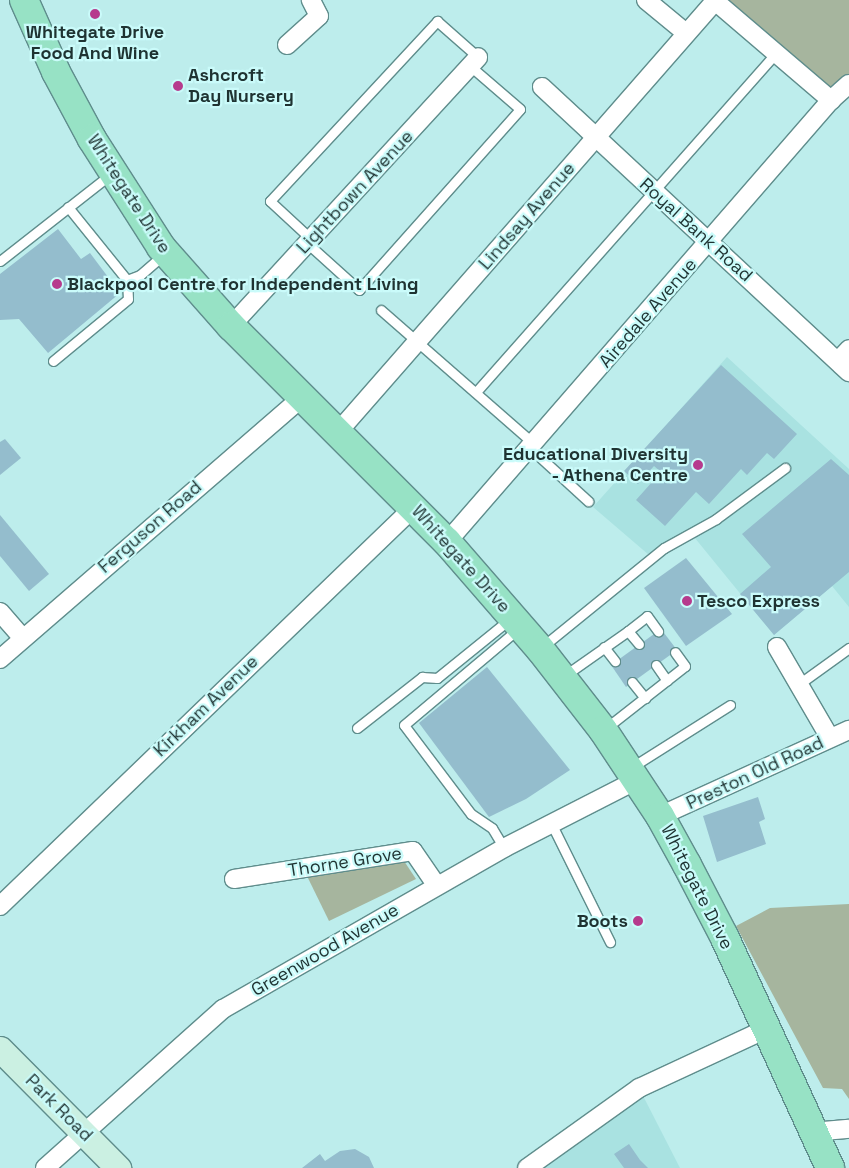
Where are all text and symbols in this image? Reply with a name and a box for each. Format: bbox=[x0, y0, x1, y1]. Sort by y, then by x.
marker: Whitegate Drive Food And Wine bbox=[89, 8, 101, 20]
place label: Whitegate Drive Food And Wine bbox=[26, 22, 164, 64]
place label: Ashcroft Day Nursery bbox=[188, 65, 294, 108]
marker: Ashcroft Day Nursery bbox=[172, 80, 184, 92]
street label: Lightbown Avenue bbox=[292, 126, 418, 258]
street label: Whitegate Drive bbox=[82, 130, 176, 258]
street label: Lindsay Avenue bbox=[474, 158, 580, 274]
street label: Royal Bank Road bbox=[635, 174, 757, 286]
street label: Airedale Avenue bbox=[595, 254, 701, 372]
place label: Blackpool Centre for Independent Living bbox=[67, 273, 419, 295]
marker: Blackpool Centre for Independent Living bbox=[51, 278, 63, 290]
place label: Educational Diversity - Athena Centre bbox=[503, 444, 688, 486]
marker: Educational Diversity - Athena Centre bbox=[692, 459, 704, 471]
street label: Ferguson Road bbox=[94, 476, 206, 578]
street label: Whitegate Drive bbox=[407, 501, 515, 617]
place label: Tesco Express bbox=[697, 590, 820, 612]
marker: Tesco Express bbox=[681, 595, 693, 607]
street label: Kirkham Avenue bbox=[149, 651, 263, 761]
street label: Preston Old Road bbox=[683, 732, 827, 814]
street label: Whitegate Drive bbox=[656, 821, 738, 953]
street label: Thorne Grove bbox=[287, 842, 403, 882]
street label: Greenwood Avenue bbox=[247, 899, 403, 1001]
place label: Boots bbox=[577, 910, 628, 932]
marker: Boots bbox=[632, 915, 644, 927]
street label: Park Road bbox=[21, 1070, 97, 1146]

